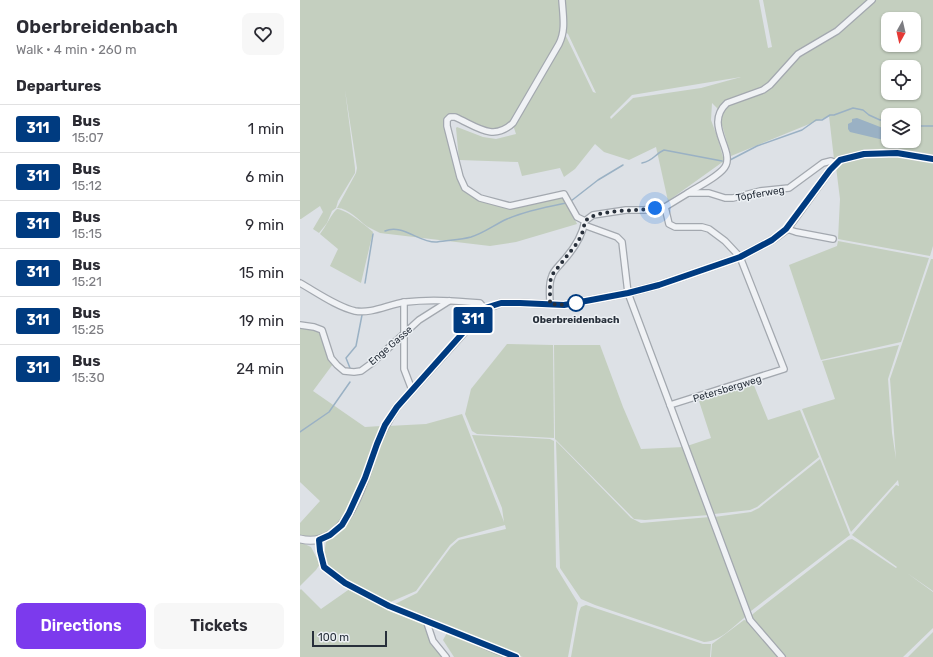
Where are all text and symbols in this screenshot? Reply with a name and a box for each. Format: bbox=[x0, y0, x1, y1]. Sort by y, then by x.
north arrow bbox=[881, 12, 921, 52]
map controls bbox=[881, 12, 921, 148]
button: heart bbox=[242, 13, 284, 55]
text: Oberbreidenbach bbox=[16, 15, 178, 38]
text: Walk · 4 min · 260 m bbox=[16, 42, 137, 57]
button: locate bbox=[881, 60, 921, 100]
text: Departures bbox=[16, 77, 101, 95]
button: layers bbox=[881, 108, 921, 148]
text: Bus bbox=[72, 112, 100, 130]
text: 311 bbox=[27, 120, 49, 137]
text: 1 min bbox=[248, 120, 284, 138]
text: 15:07 bbox=[72, 130, 104, 145]
text: Bus bbox=[72, 160, 100, 178]
text: 311 bbox=[27, 168, 49, 185]
text: 6 min bbox=[245, 168, 284, 186]
text: 15:12 bbox=[72, 178, 102, 193]
street label: Töpferweg bbox=[735, 184, 785, 204]
your location bbox=[645, 198, 665, 218]
text: Bus bbox=[72, 208, 100, 226]
text: 311 bbox=[27, 216, 49, 233]
text: 9 min bbox=[245, 216, 284, 234]
text: 15:15 bbox=[72, 226, 102, 241]
text: Bus bbox=[72, 256, 100, 274]
text: 311 bbox=[27, 264, 49, 281]
text: 15 min bbox=[239, 264, 284, 282]
text: 15:21 bbox=[72, 274, 102, 289]
marker: Oberbreidenbach bbox=[567, 294, 585, 312]
text: Bus bbox=[72, 304, 100, 322]
line badge: 311 bbox=[450, 307, 496, 333]
text: 311 bbox=[462, 311, 484, 328]
text: 311 bbox=[27, 312, 49, 329]
text: 19 min bbox=[239, 312, 284, 330]
place label: Oberbreidenbach bbox=[533, 314, 619, 326]
text: 15:25 bbox=[72, 322, 104, 337]
street label: Enge Gasse bbox=[366, 323, 415, 368]
text: Bus bbox=[72, 352, 100, 370]
text: 311 bbox=[27, 360, 49, 377]
text: 24 min bbox=[236, 360, 284, 378]
text: 15:30 bbox=[72, 370, 105, 385]
street label: Petersbergweg bbox=[692, 373, 763, 405]
button: Directions bbox=[16, 603, 146, 649]
button: Tickets bbox=[154, 603, 284, 649]
scale bar bbox=[312, 629, 387, 648]
text: 100 m bbox=[318, 631, 349, 644]

